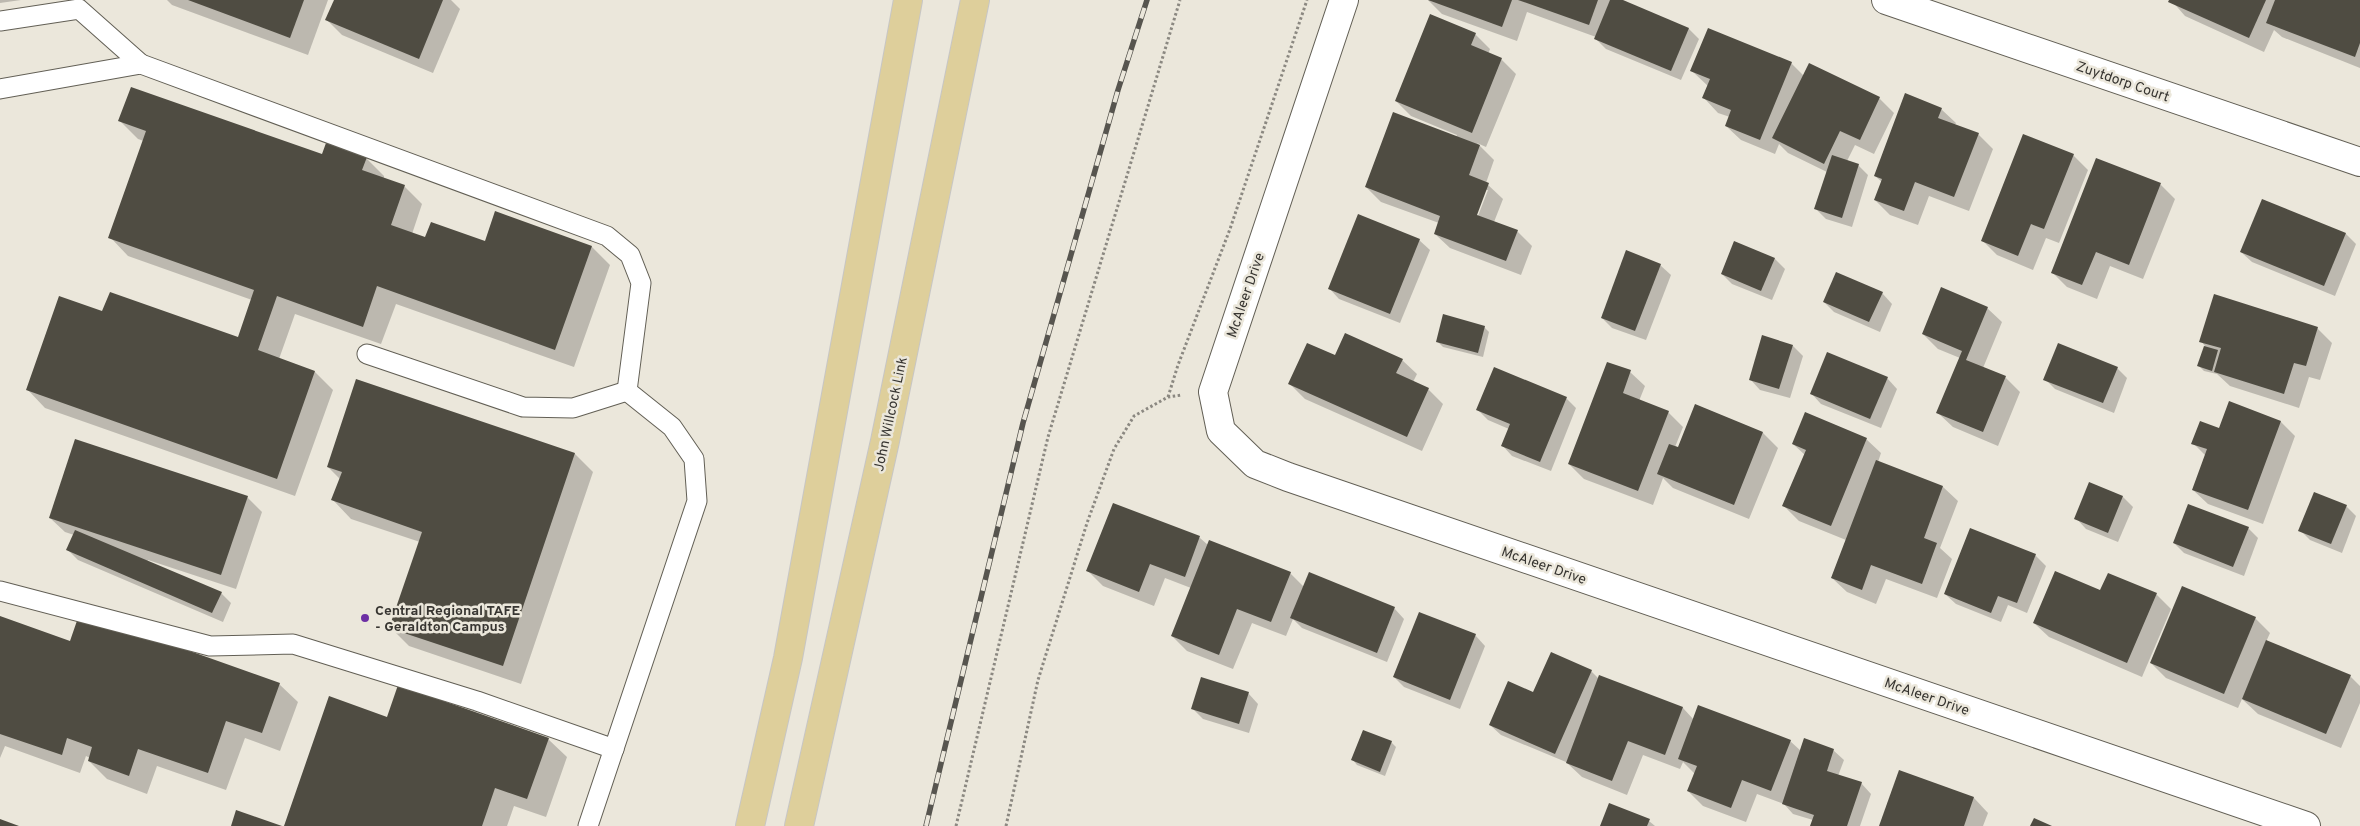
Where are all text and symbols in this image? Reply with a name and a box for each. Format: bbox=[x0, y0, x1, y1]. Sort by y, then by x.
street label: Zuytdorp Court bbox=[2074, 58, 2172, 106]
street label: McAleer Drive bbox=[1224, 251, 1269, 340]
street label: John Willcock Link bbox=[871, 355, 912, 473]
street label: McAleer Drive bbox=[1499, 544, 1588, 589]
place label: Central Regional TAFE - Geraldton Campus bbox=[375, 603, 521, 636]
marker: Central Regional TAFE - Geraldton Campus bbox=[359, 612, 371, 624]
street label: McAleer Drive bbox=[1882, 675, 1971, 720]

